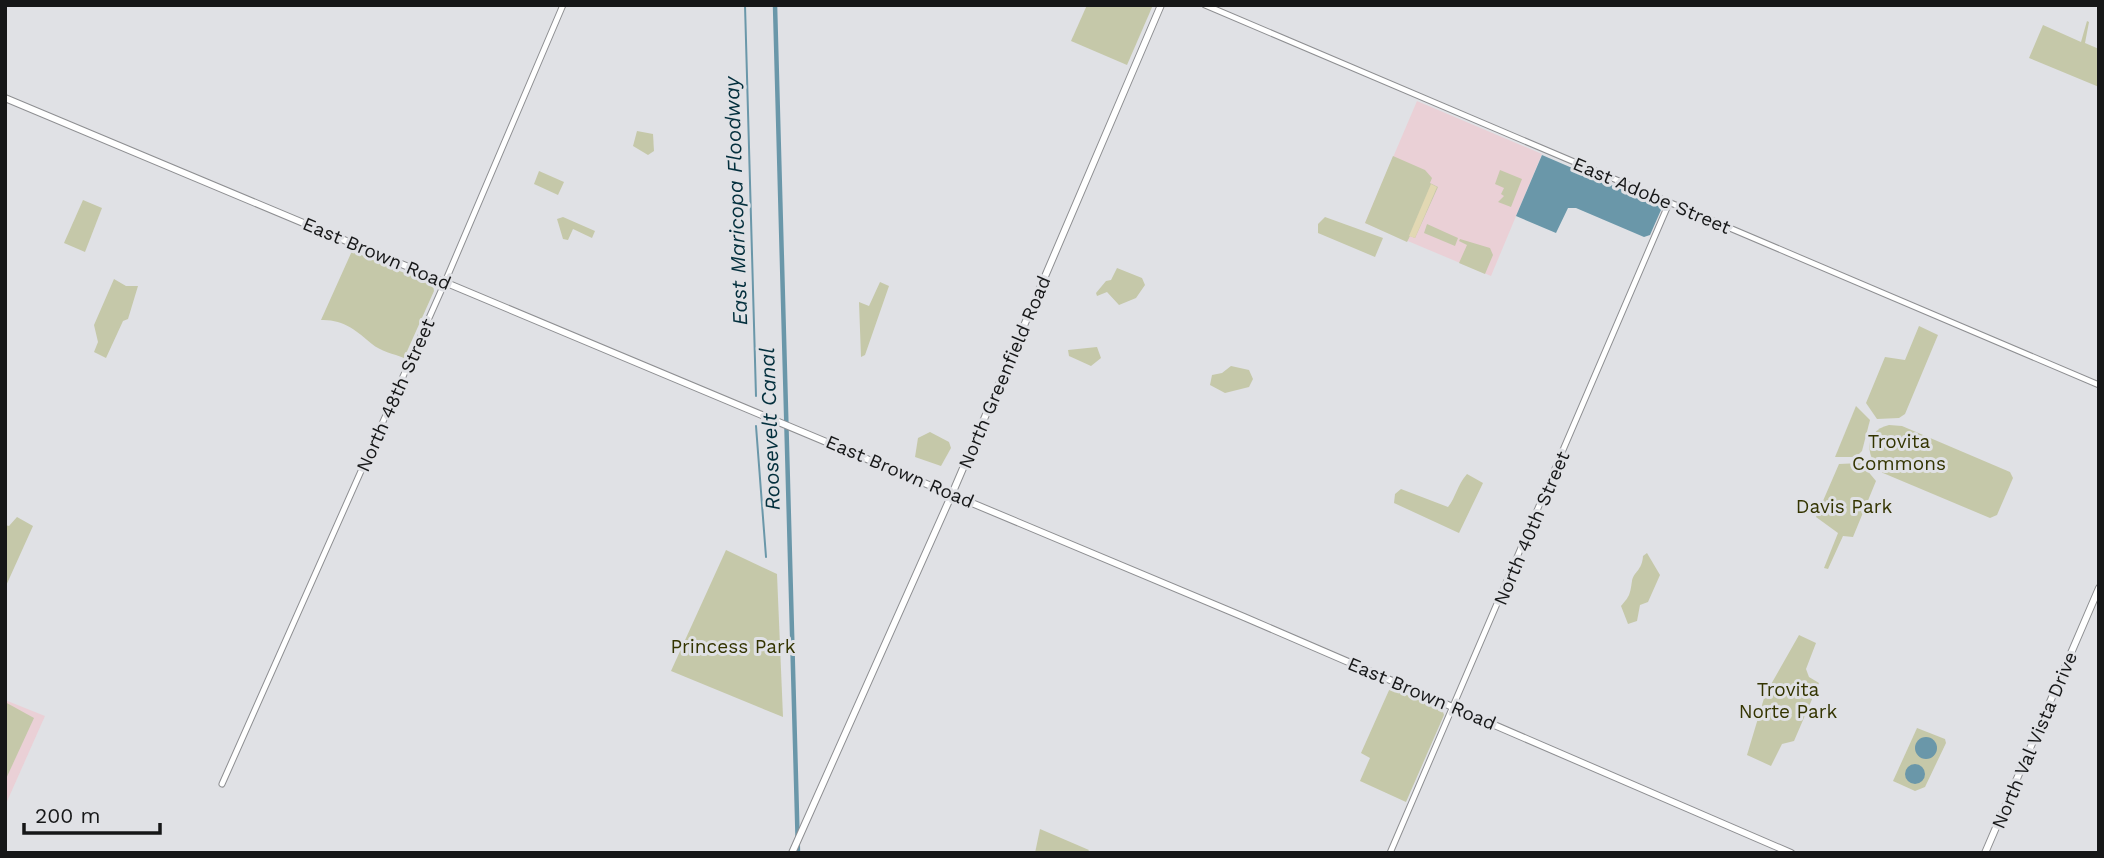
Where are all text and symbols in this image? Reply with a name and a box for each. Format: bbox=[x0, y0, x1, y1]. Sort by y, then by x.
water label: East Maricopa Floodway bbox=[719, 75, 752, 326]
street label: East Adobe Street bbox=[1570, 152, 1734, 239]
street label: East Brown Road bbox=[299, 212, 454, 295]
street label: North Greenfield Road bbox=[953, 272, 1056, 472]
street label: North 48th Street bbox=[351, 315, 440, 475]
water label: Roosevelt Canal bbox=[754, 347, 785, 511]
street label: East Brown Road bbox=[822, 430, 977, 513]
park label: Trovita Commons bbox=[1852, 430, 1946, 475]
street label: North 40th Street bbox=[1489, 448, 1574, 609]
park label: Davis Park bbox=[1796, 495, 1892, 518]
park label: Princess Park bbox=[670, 635, 796, 658]
street label: North Val Vista Drive bbox=[1987, 648, 2082, 832]
street label: East Brown Road bbox=[1344, 652, 1499, 735]
park label: Trovita Norte Park bbox=[1739, 678, 1838, 723]
scale bar bbox=[24, 792, 161, 836]
text: 200 m bbox=[35, 803, 101, 828]

